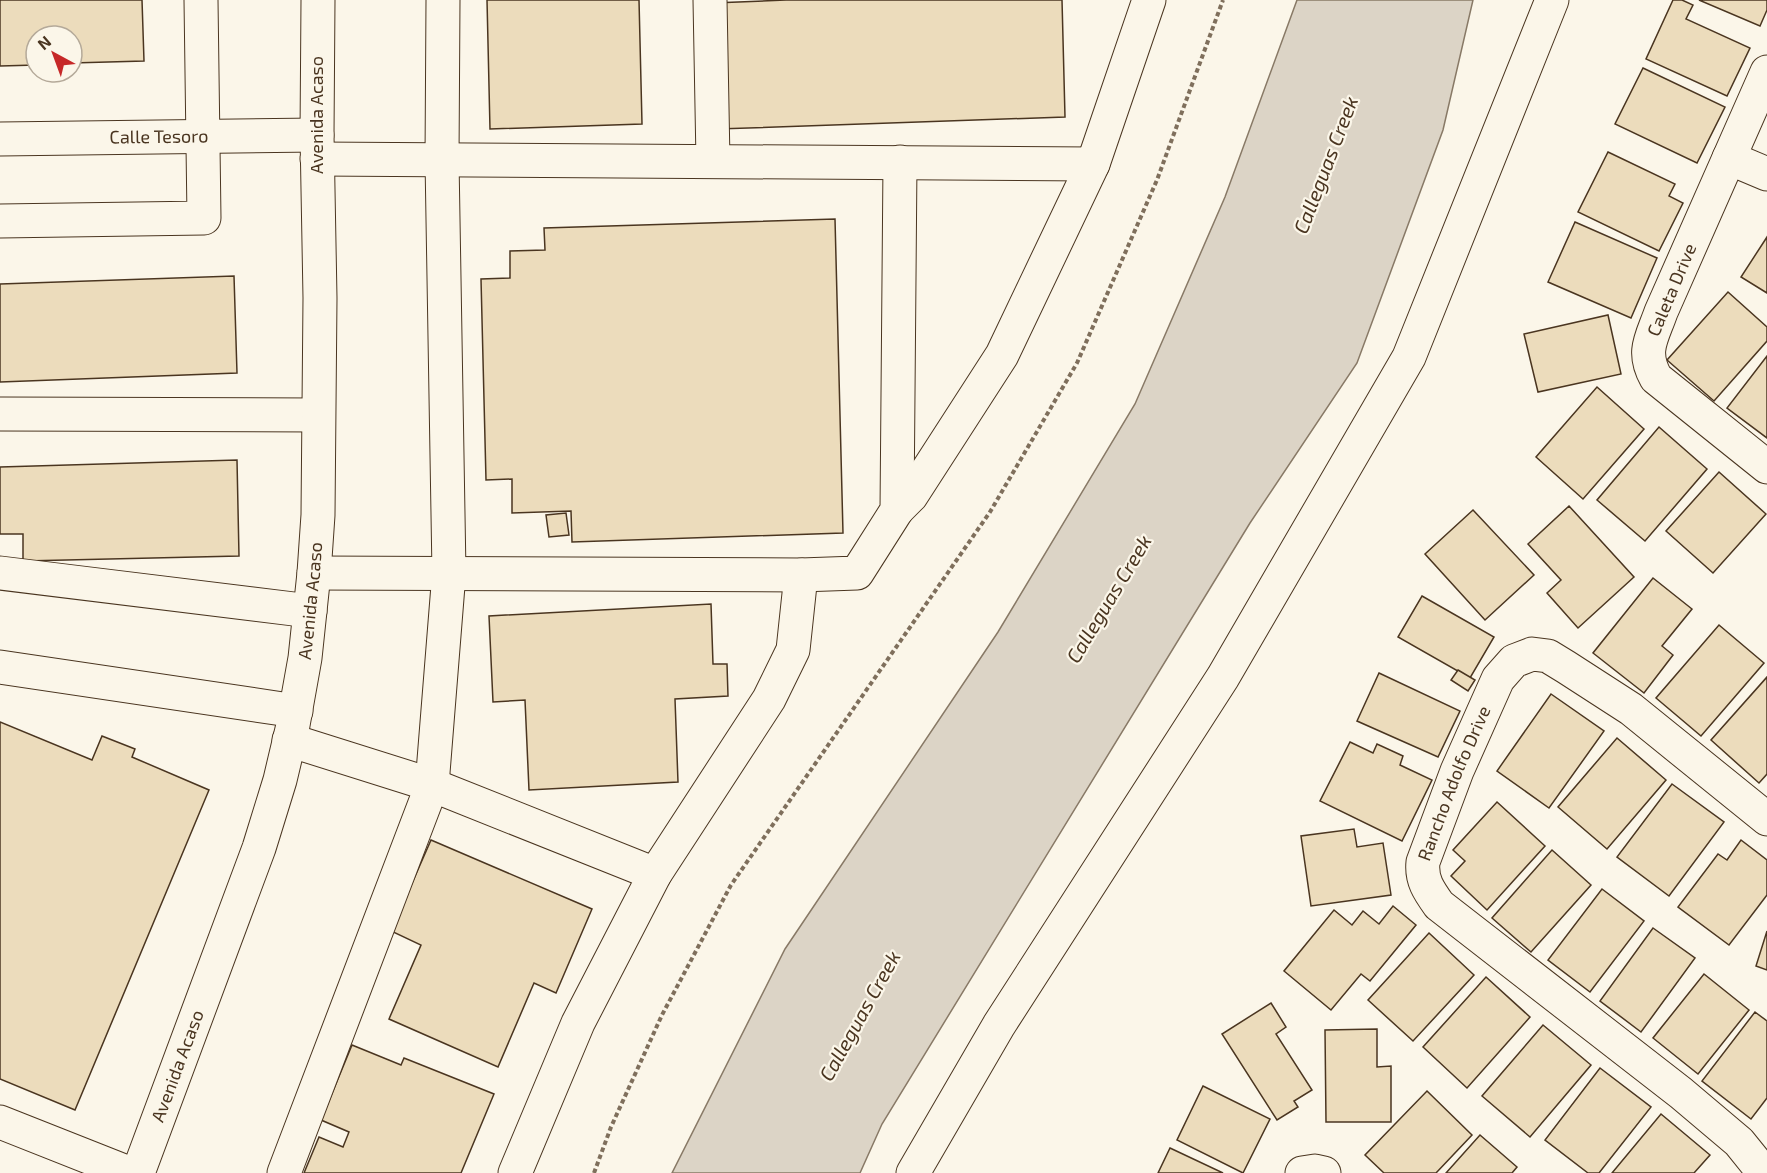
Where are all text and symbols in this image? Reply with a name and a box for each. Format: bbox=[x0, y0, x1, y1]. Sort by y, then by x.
north arrow bbox=[24, 24, 84, 84]
text: N bbox=[33, 31, 54, 53]
street label: Avenida Acaso bbox=[305, 56, 327, 174]
water label: Calleguas Creek bbox=[1288, 93, 1362, 237]
street label: Calle Tesoro bbox=[109, 124, 209, 148]
street label: Caleta Drive bbox=[1642, 240, 1700, 339]
water label: Calleguas Creek bbox=[1061, 530, 1156, 667]
street label: Avenida Acaso bbox=[293, 541, 326, 661]
street label: Rancho Adolfo Drive bbox=[1412, 702, 1495, 864]
water label: Calleguas Creek bbox=[813, 946, 905, 1085]
street label: Avenida Acaso bbox=[146, 1007, 208, 1125]

